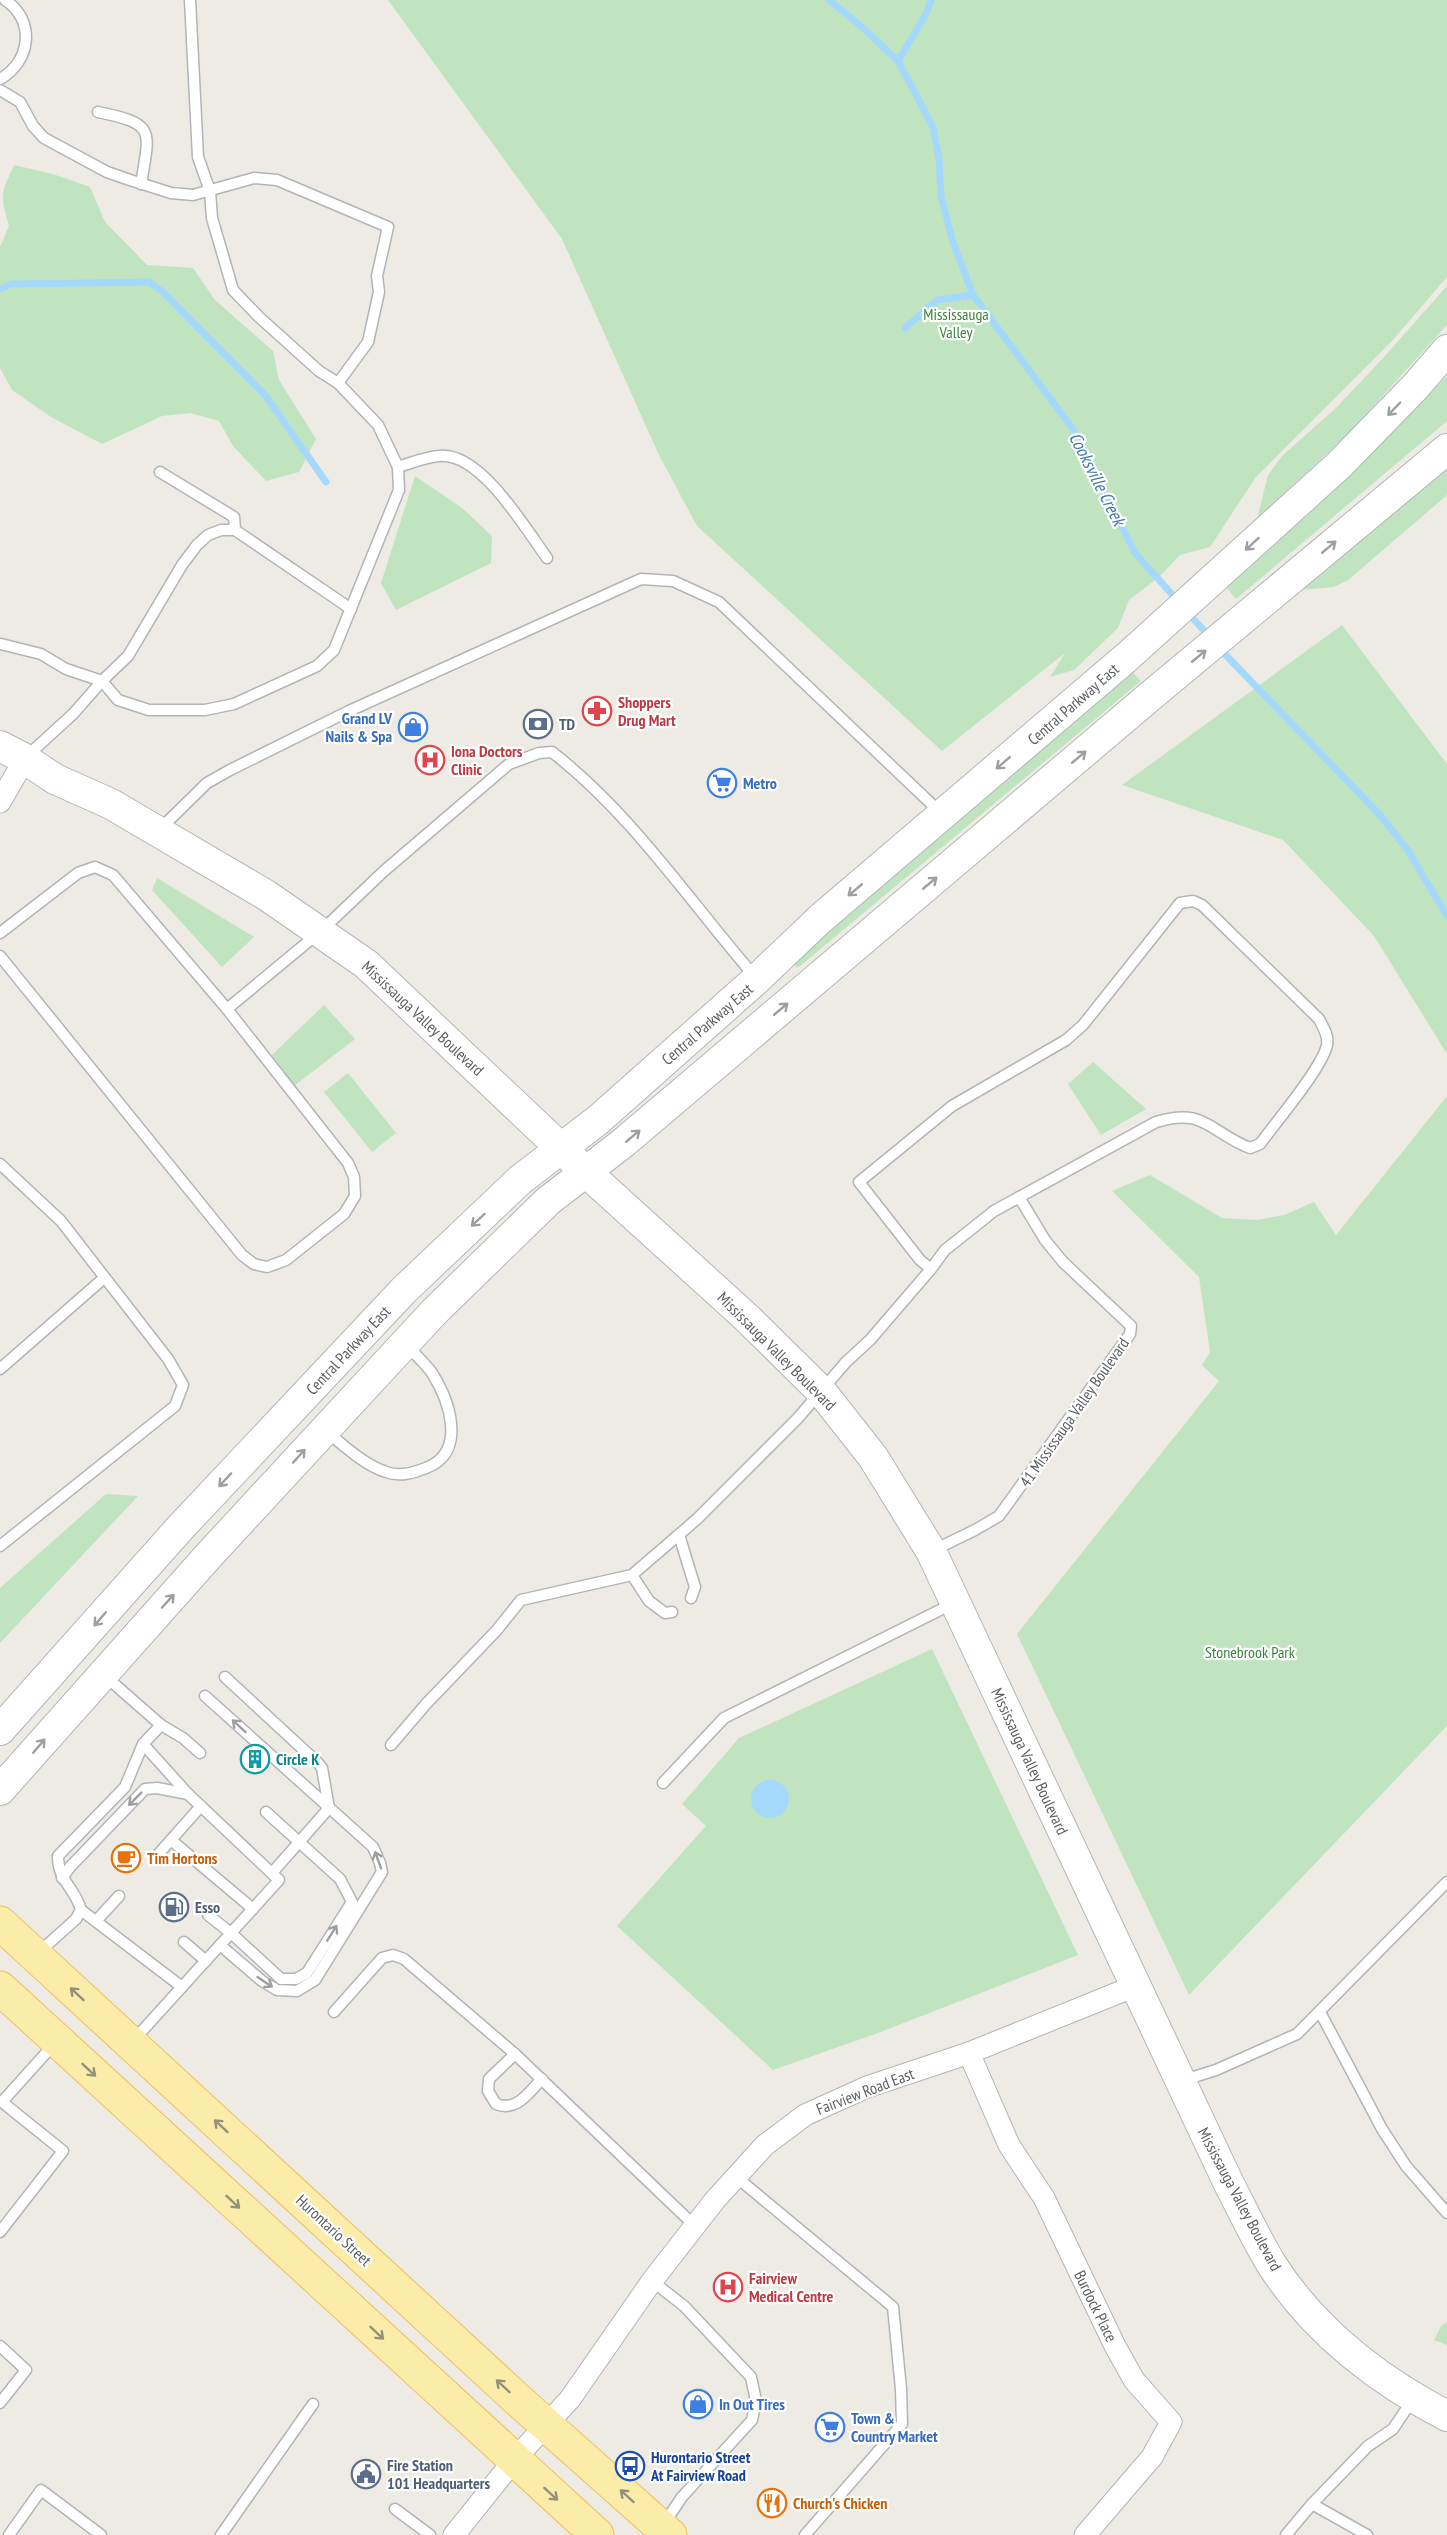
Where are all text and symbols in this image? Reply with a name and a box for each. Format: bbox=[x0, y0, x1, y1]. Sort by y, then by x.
park label: Mississauga Valley bbox=[923, 304, 989, 342]
one-way arrow bbox=[1386, 402, 1401, 417]
water label: Cooksville Creek bbox=[1064, 428, 1132, 531]
one-way arrow bbox=[1245, 537, 1260, 551]
one-way arrow bbox=[1321, 541, 1337, 554]
one-way arrow bbox=[1191, 649, 1207, 662]
street label: Central Parkway East bbox=[1023, 659, 1123, 749]
place label: Shoppers Drug Mart bbox=[618, 692, 676, 730]
pharmacy icon: Shoppers Drug Mart bbox=[581, 695, 613, 727]
place label: Grand LV Nails & Spa bbox=[326, 708, 393, 746]
bank icon: TD bbox=[522, 708, 554, 740]
shop icon: Grand LV Nails & Spa bbox=[397, 711, 429, 743]
place label: TD bbox=[559, 714, 576, 734]
place label: Iona Doctors Clinic bbox=[451, 741, 523, 779]
hospital icon: Iona Doctors Clinic bbox=[414, 744, 446, 776]
one-way arrow bbox=[1071, 751, 1087, 764]
one-way arrow bbox=[995, 757, 1011, 770]
supermarket icon: Metro bbox=[706, 767, 738, 799]
place label: Metro bbox=[743, 773, 777, 793]
one-way arrow bbox=[922, 877, 938, 890]
one-way arrow bbox=[848, 883, 863, 897]
street label: Mississauga Valley Boulevard bbox=[358, 956, 488, 1080]
street label: Central Parkway East bbox=[657, 979, 757, 1069]
one-way arrow bbox=[773, 1003, 789, 1016]
one-way arrow bbox=[625, 1129, 640, 1143]
one-way arrow bbox=[470, 1213, 485, 1227]
street label: Mississauga Valley Boulevard bbox=[713, 1287, 841, 1415]
street label: Central Parkway East bbox=[302, 1301, 395, 1399]
street label: 41 Mississauga Valley Boulevard bbox=[1015, 1334, 1133, 1490]
one-way arrow bbox=[292, 1449, 306, 1464]
one-way arrow bbox=[218, 1473, 232, 1488]
one-way arrow bbox=[161, 1593, 175, 1608]
one-way arrow bbox=[93, 1611, 107, 1626]
park label: Stonebrook Park bbox=[1205, 1642, 1296, 1662]
street label: Mississauga Valley Boulevard bbox=[987, 1684, 1073, 1838]
one-way arrow bbox=[231, 1719, 246, 1733]
one-way arrow bbox=[32, 1739, 46, 1754]
building icon: Circle K bbox=[239, 1743, 271, 1775]
place label: Circle K bbox=[276, 1749, 320, 1769]
one-way arrow bbox=[127, 1792, 142, 1807]
cafe icon: Tim Hortons bbox=[110, 1842, 142, 1874]
place label: Tim Hortons bbox=[147, 1848, 218, 1868]
one-way arrow bbox=[371, 1852, 382, 1870]
fuel station icon: Esso bbox=[158, 1891, 190, 1923]
place label: Esso bbox=[195, 1897, 220, 1917]
one-way arrow bbox=[326, 1925, 338, 1942]
one-way arrow bbox=[256, 1976, 273, 1988]
one-way arrow bbox=[70, 1987, 85, 2001]
one-way arrow bbox=[82, 2063, 97, 2077]
street label: Fairview Road East bbox=[813, 2063, 917, 2119]
one-way arrow bbox=[213, 2119, 228, 2133]
street label: Mississauga Valley Boulevard bbox=[1194, 2124, 1286, 2274]
street label: Hurontario Street bbox=[292, 2190, 376, 2270]
one-way arrow bbox=[225, 2194, 240, 2208]
street label: Burdock Place bbox=[1070, 2267, 1122, 2345]
place label: Fairview Medical Centre bbox=[749, 2268, 834, 2306]
hospital icon: Fairview Medical Centre bbox=[712, 2271, 744, 2303]
one-way arrow bbox=[369, 2326, 384, 2340]
one-way arrow bbox=[496, 2379, 511, 2393]
shop icon: In Out Tires bbox=[682, 2388, 714, 2420]
place label: In Out Tires bbox=[719, 2394, 785, 2414]
place label: Town & Country Market bbox=[851, 2408, 938, 2446]
supermarket icon: Town & Country Market bbox=[814, 2411, 846, 2443]
place label: Hurontario Street At Fairview Road bbox=[650, 2447, 751, 2485]
bus stop icon: Hurontario Street At Fairview Road bbox=[614, 2450, 646, 2482]
place label: Fire Station 101 Headquarters bbox=[387, 2455, 490, 2493]
public building icon: Fire Station 101 Headquarters bbox=[350, 2458, 382, 2490]
one-way arrow bbox=[543, 2487, 558, 2501]
restaurant icon: Church's Chicken bbox=[756, 2487, 788, 2519]
one-way arrow bbox=[619, 2489, 634, 2503]
place label: Church's Chicken bbox=[793, 2493, 887, 2513]

